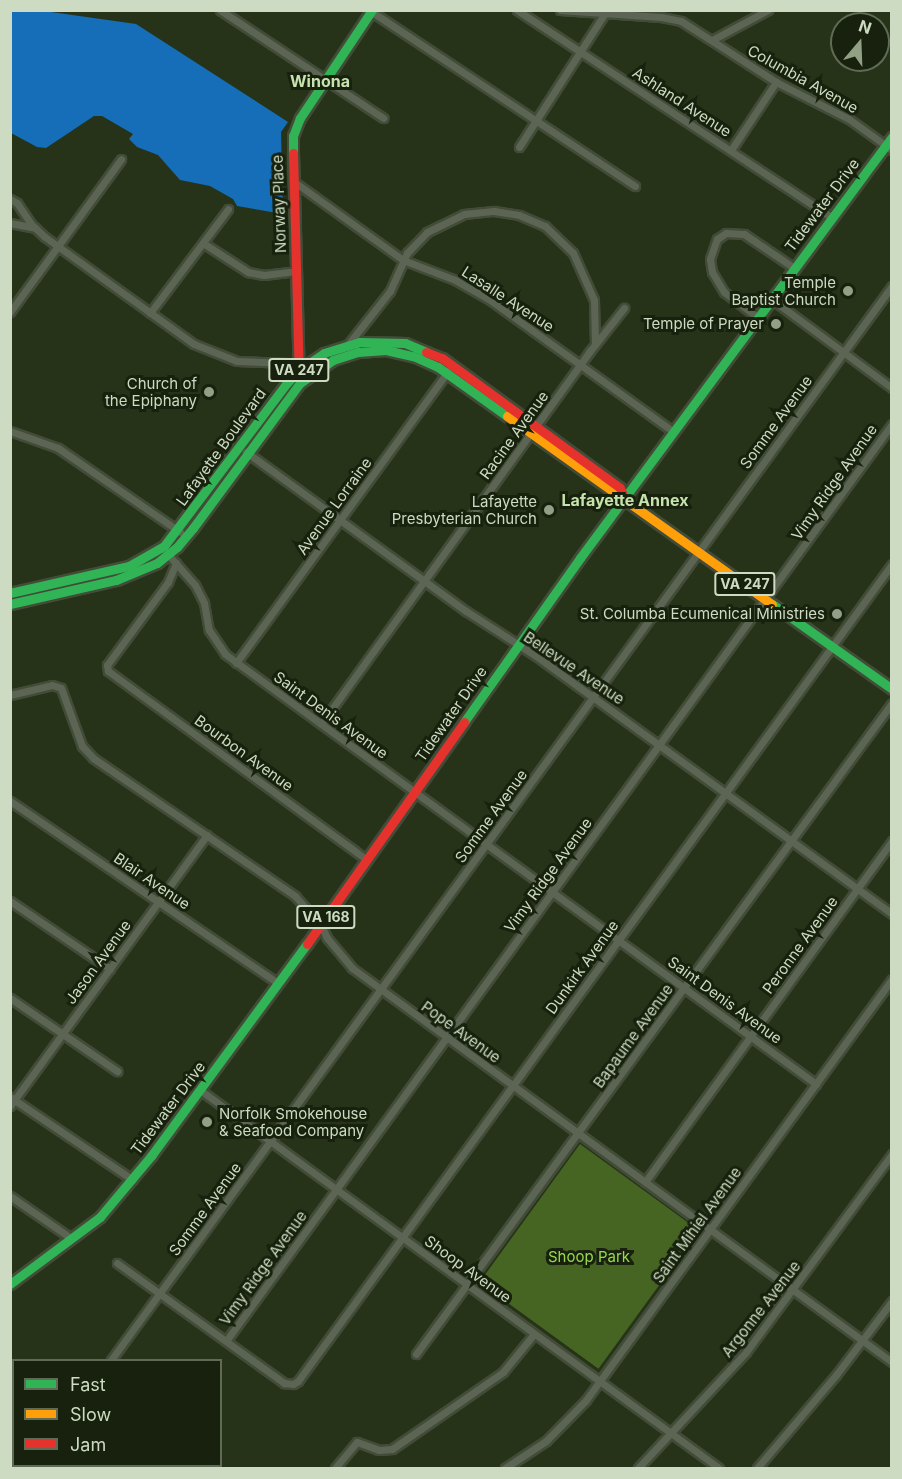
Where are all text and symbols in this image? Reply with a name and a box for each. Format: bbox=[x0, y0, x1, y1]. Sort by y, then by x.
north arrow bbox=[830, 12, 890, 72]
text: N bbox=[856, 15, 874, 38]
street label: Columbia Avenue bbox=[745, 41, 861, 117]
street label: Ashland Avenue bbox=[629, 63, 735, 141]
district label: Winona bbox=[290, 71, 350, 91]
street label: Norway Place bbox=[268, 155, 290, 253]
street label: Tidewater Drive bbox=[781, 155, 863, 255]
street label: Lasalle Avenue bbox=[459, 263, 557, 335]
place label: Temple Baptist Church bbox=[731, 273, 836, 308]
marker: Temple Baptist Church bbox=[841, 284, 855, 298]
place label: Temple of Prayer bbox=[643, 315, 764, 333]
marker: Temple of Prayer bbox=[769, 317, 783, 331]
road number: VA 247 bbox=[268, 359, 330, 381]
street label: Somme Avenue bbox=[736, 372, 816, 472]
place label: Church of the Epiphany bbox=[105, 374, 197, 409]
street label: Lafayette Boulevard bbox=[172, 385, 270, 509]
marker: Church of the Epiphany bbox=[202, 385, 216, 399]
street label: Racine Avenue bbox=[476, 387, 552, 483]
street label: Vimy Ridge Avenue bbox=[787, 421, 881, 543]
street label: Avenue Lorraine bbox=[293, 454, 375, 558]
district label: Lafayette Annex bbox=[562, 490, 688, 510]
place label: Lafayette Presbyterian Church bbox=[392, 492, 537, 527]
marker: Lafayette Presbyterian Church bbox=[542, 503, 556, 517]
road number: VA 247 bbox=[714, 573, 777, 595]
place label: St. Columba Ecumenical Ministries bbox=[580, 605, 825, 623]
marker: St. Columba Ecumenical Ministries bbox=[830, 607, 844, 621]
street label: Bellevue Avenue bbox=[520, 628, 628, 708]
street label: Tidewater Drive bbox=[411, 663, 491, 765]
street label: Saint Denis Avenue bbox=[270, 668, 392, 762]
street label: Bourbon Avenue bbox=[191, 711, 297, 795]
street label: Somme Avenue bbox=[451, 766, 531, 866]
street label: Vimy Ridge Avenue bbox=[500, 814, 596, 936]
street label: Blair Avenue bbox=[110, 849, 194, 913]
street label: Peronne Avenue bbox=[759, 893, 841, 997]
road number: VA 168 bbox=[296, 906, 356, 928]
street label: Jason Avenue bbox=[61, 916, 135, 1008]
street label: Dunkirk Avenue bbox=[542, 917, 622, 1017]
street label: Saint Denis Avenue bbox=[664, 953, 786, 1047]
street label: Bapaume Avenue bbox=[589, 981, 677, 1091]
street label: Pope Avenue bbox=[418, 997, 504, 1067]
street label: Tidewater Drive bbox=[127, 1058, 209, 1158]
place label: Norfolk Smokehouse & Seafood Company bbox=[219, 1104, 367, 1139]
marker: Norfolk Smokehouse & Seafood Company bbox=[200, 1115, 214, 1129]
street label: Somme Avenue bbox=[165, 1159, 245, 1259]
street label: Saint Mihiel Avenue bbox=[649, 1164, 745, 1286]
street label: Vimy Ridge Avenue bbox=[215, 1207, 311, 1329]
street label: Shoop Avenue bbox=[421, 1232, 515, 1306]
park label: Shoop Park bbox=[548, 1248, 630, 1266]
street label: Argonne Avenue bbox=[718, 1257, 804, 1361]
legend bbox=[12, 1359, 222, 1467]
text: Fast bbox=[70, 1374, 106, 1395]
text: Slow bbox=[70, 1404, 111, 1425]
text: Jam bbox=[70, 1434, 106, 1455]

